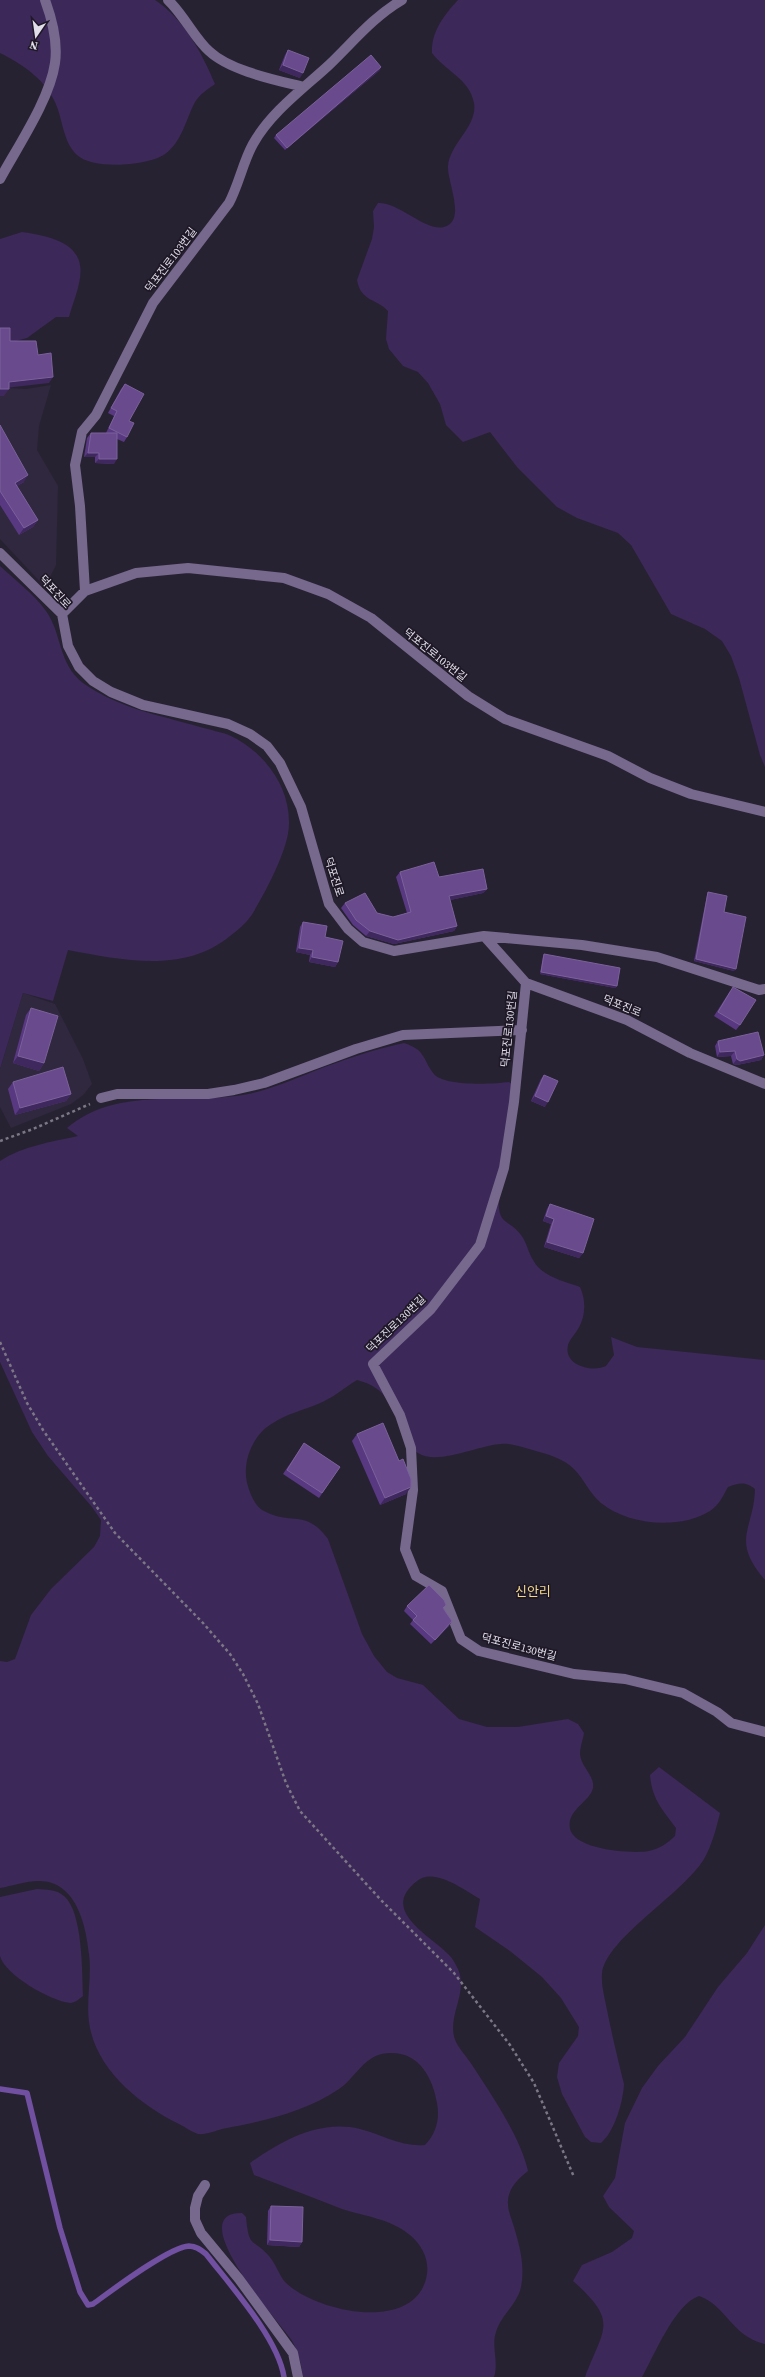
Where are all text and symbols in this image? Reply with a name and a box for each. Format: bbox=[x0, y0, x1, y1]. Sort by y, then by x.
north arrow bbox=[16, 16, 56, 56]
text: N bbox=[28, 37, 39, 53]
street label: 덕포진로103번길 bbox=[142, 225, 200, 295]
street label: 덕포진로 bbox=[36, 572, 74, 612]
street label: 덕포진로103번길 bbox=[400, 625, 470, 685]
street label: 덕포진로 bbox=[321, 855, 347, 899]
street label: 덕포진로130번길 bbox=[498, 990, 520, 1068]
street label: 덕포진로 bbox=[600, 991, 644, 1021]
street label: 덕포진로130번길 bbox=[363, 1292, 429, 1356]
district label: 신안리 bbox=[515, 1583, 551, 1600]
street label: 덕포진로130번길 bbox=[480, 1630, 558, 1664]

